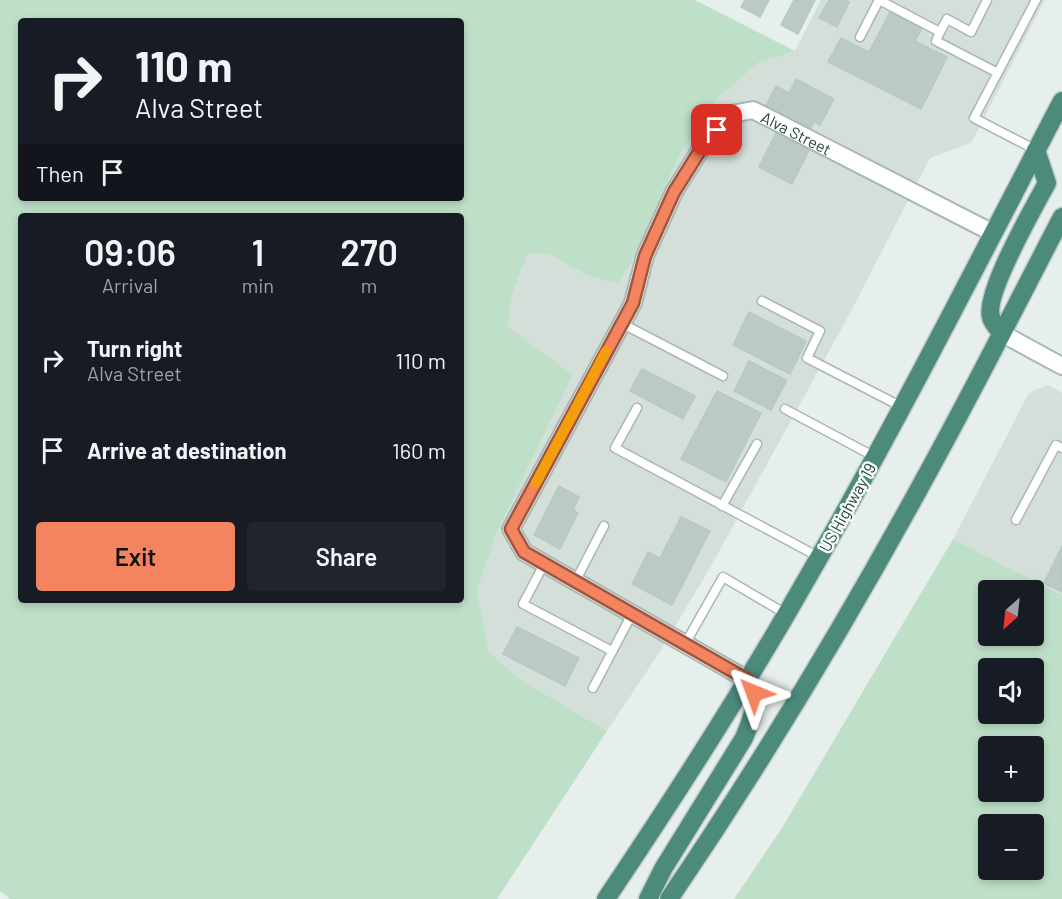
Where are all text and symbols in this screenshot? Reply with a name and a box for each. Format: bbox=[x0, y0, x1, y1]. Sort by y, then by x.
text: 110 m bbox=[135, 40, 232, 90]
icon: right bbox=[36, 42, 114, 120]
text: Alva Street bbox=[135, 91, 263, 123]
pin bbox=[691, 104, 742, 155]
street label: Alva Street bbox=[758, 107, 835, 158]
icon: arrive bbox=[700, 113, 733, 146]
icon: arrive bbox=[96, 156, 129, 189]
text: Then bbox=[36, 160, 84, 186]
text: 09:06 bbox=[84, 230, 176, 273]
text: 1 bbox=[252, 230, 264, 273]
text: 270 bbox=[340, 230, 398, 273]
text: Arrival bbox=[102, 273, 158, 297]
text: min bbox=[242, 273, 274, 297]
text: m bbox=[361, 273, 377, 297]
text: Turn right bbox=[87, 335, 182, 361]
icon: right bbox=[36, 344, 69, 377]
text: 110 m bbox=[396, 347, 446, 373]
text: Alva Street bbox=[87, 361, 182, 385]
icon: arrive bbox=[36, 434, 69, 467]
text: Arrive at destination bbox=[87, 437, 286, 463]
text: 160 m bbox=[392, 437, 446, 463]
street label: US Highway 19 bbox=[815, 459, 879, 555]
button: Exit bbox=[36, 522, 235, 591]
button: Share bbox=[247, 522, 446, 591]
north arrow bbox=[978, 580, 1044, 646]
map controls bbox=[978, 580, 1044, 880]
button: sound bbox=[978, 658, 1044, 724]
position arrow bbox=[722, 661, 786, 725]
button: + bbox=[978, 736, 1044, 802]
button: − bbox=[978, 814, 1044, 880]

